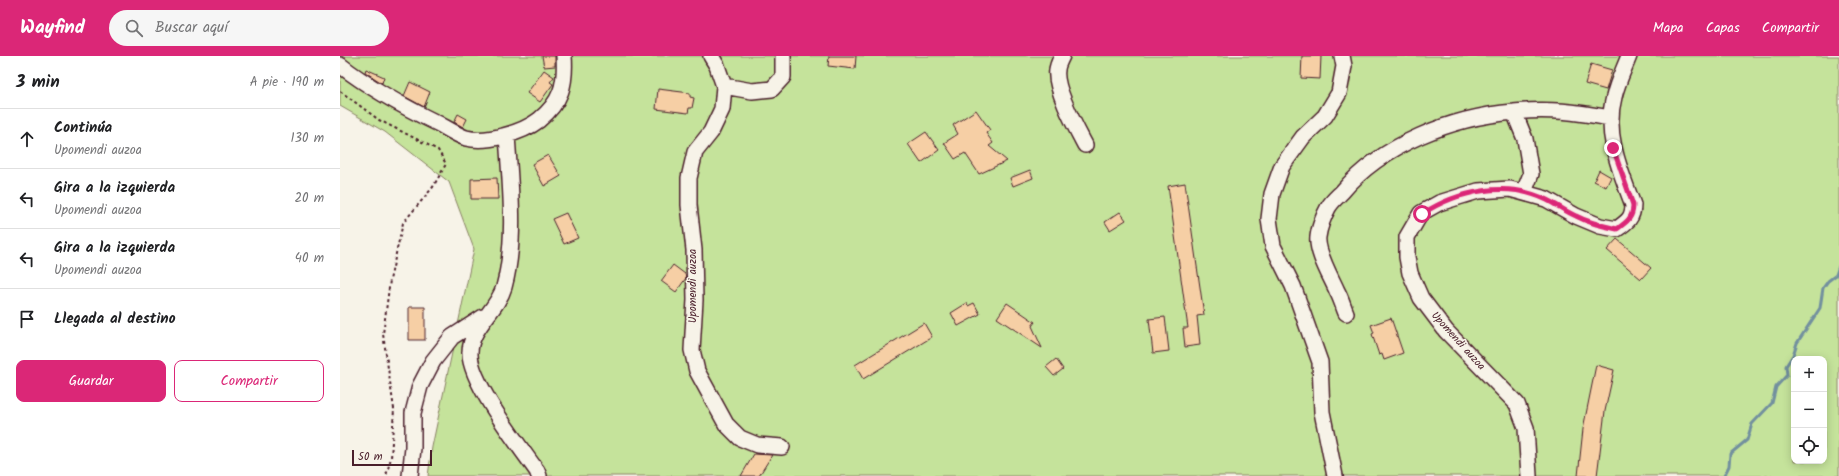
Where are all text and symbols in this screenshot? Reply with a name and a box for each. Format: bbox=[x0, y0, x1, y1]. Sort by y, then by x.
search box bbox=[109, 10, 389, 46]
text: Wayfind bbox=[20, 13, 85, 43]
text: Buscar aquí bbox=[155, 16, 228, 40]
icon: search bbox=[123, 17, 145, 39]
text: Mapa bbox=[1653, 17, 1684, 39]
text: Capas bbox=[1706, 17, 1740, 39]
text: Compartir bbox=[1762, 17, 1819, 39]
text: 3 min bbox=[16, 69, 60, 96]
text: A pie · 190 m bbox=[250, 72, 324, 93]
text: Continúa bbox=[54, 116, 112, 140]
icon: ahead bbox=[16, 128, 38, 150]
text: 130 m bbox=[290, 128, 324, 149]
route end bbox=[1604, 139, 1622, 157]
text: Upomendi auzoa bbox=[54, 140, 142, 161]
text: Gira a la izquierda bbox=[54, 176, 175, 200]
icon: left bbox=[16, 188, 38, 210]
text: 20 m bbox=[294, 188, 324, 209]
text: Upomendi auzoa bbox=[54, 200, 142, 221]
route start bbox=[1413, 205, 1431, 223]
text: Gira a la izquierda bbox=[54, 236, 175, 260]
icon: left bbox=[16, 248, 38, 270]
text: 40 m bbox=[295, 248, 324, 269]
street label: Upomendi auzoa bbox=[684, 249, 702, 323]
text: Upomendi auzoa bbox=[54, 260, 142, 281]
text: Llegada al destino bbox=[54, 307, 176, 331]
street label: Upomendi auzoa bbox=[1426, 307, 1490, 375]
icon: arrive bbox=[16, 308, 38, 330]
map controls bbox=[1791, 356, 1827, 464]
button: + bbox=[1791, 356, 1827, 392]
button: Guardar bbox=[16, 360, 166, 402]
button: Compartir bbox=[174, 360, 324, 402]
button: − bbox=[1791, 392, 1827, 428]
button: locate bbox=[1791, 428, 1827, 464]
scale bar bbox=[352, 448, 432, 467]
text: 50 m bbox=[358, 448, 383, 466]

